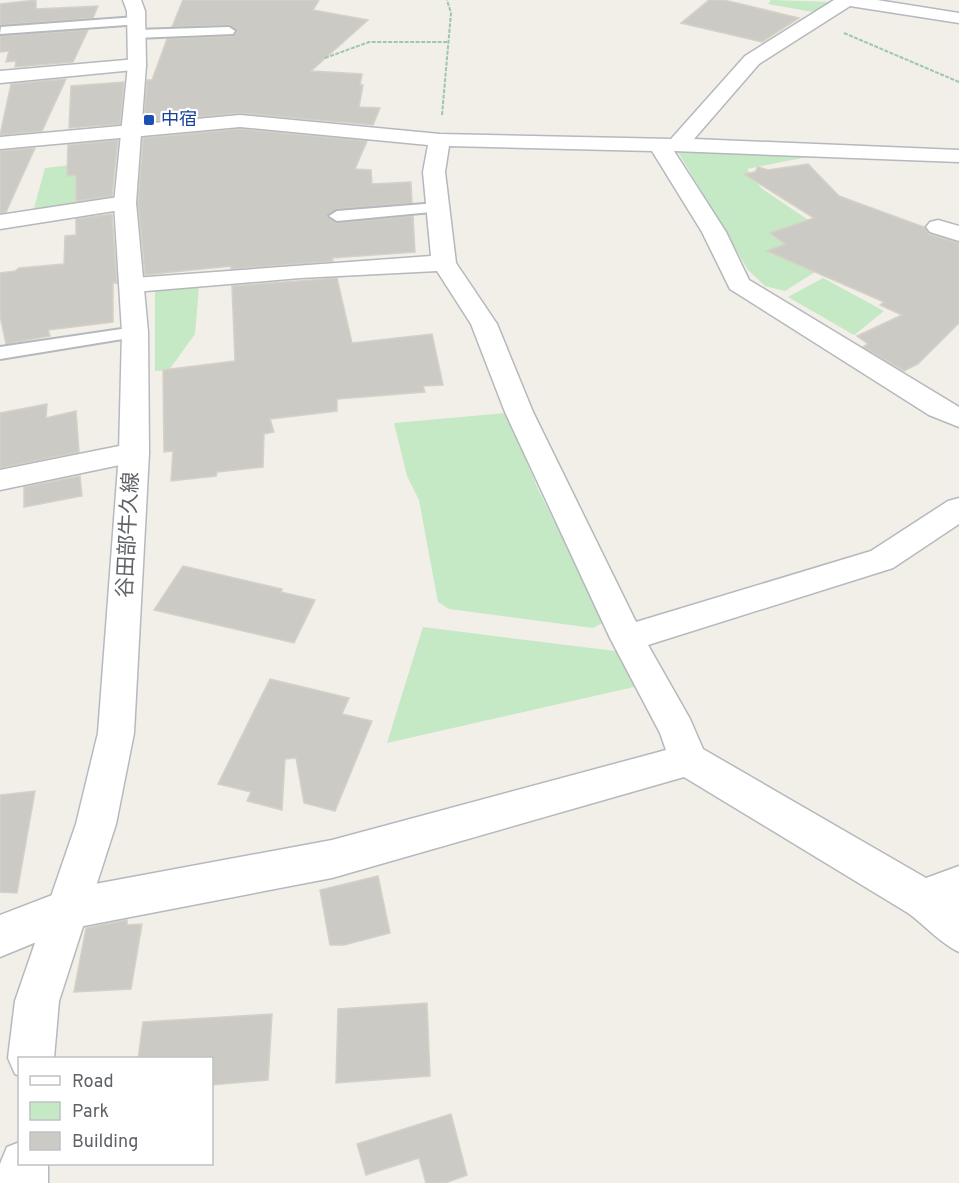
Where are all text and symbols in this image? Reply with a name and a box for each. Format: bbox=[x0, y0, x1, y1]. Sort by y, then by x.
place label: 中宿 bbox=[161, 109, 197, 132]
marker: 中宿 bbox=[142, 113, 156, 127]
street label: 谷田部牛久線 bbox=[112, 471, 146, 599]
legend bbox=[18, 1057, 213, 1165]
text: Road bbox=[72, 1071, 114, 1094]
text: Park bbox=[72, 1101, 109, 1124]
text: Building bbox=[72, 1131, 138, 1154]

